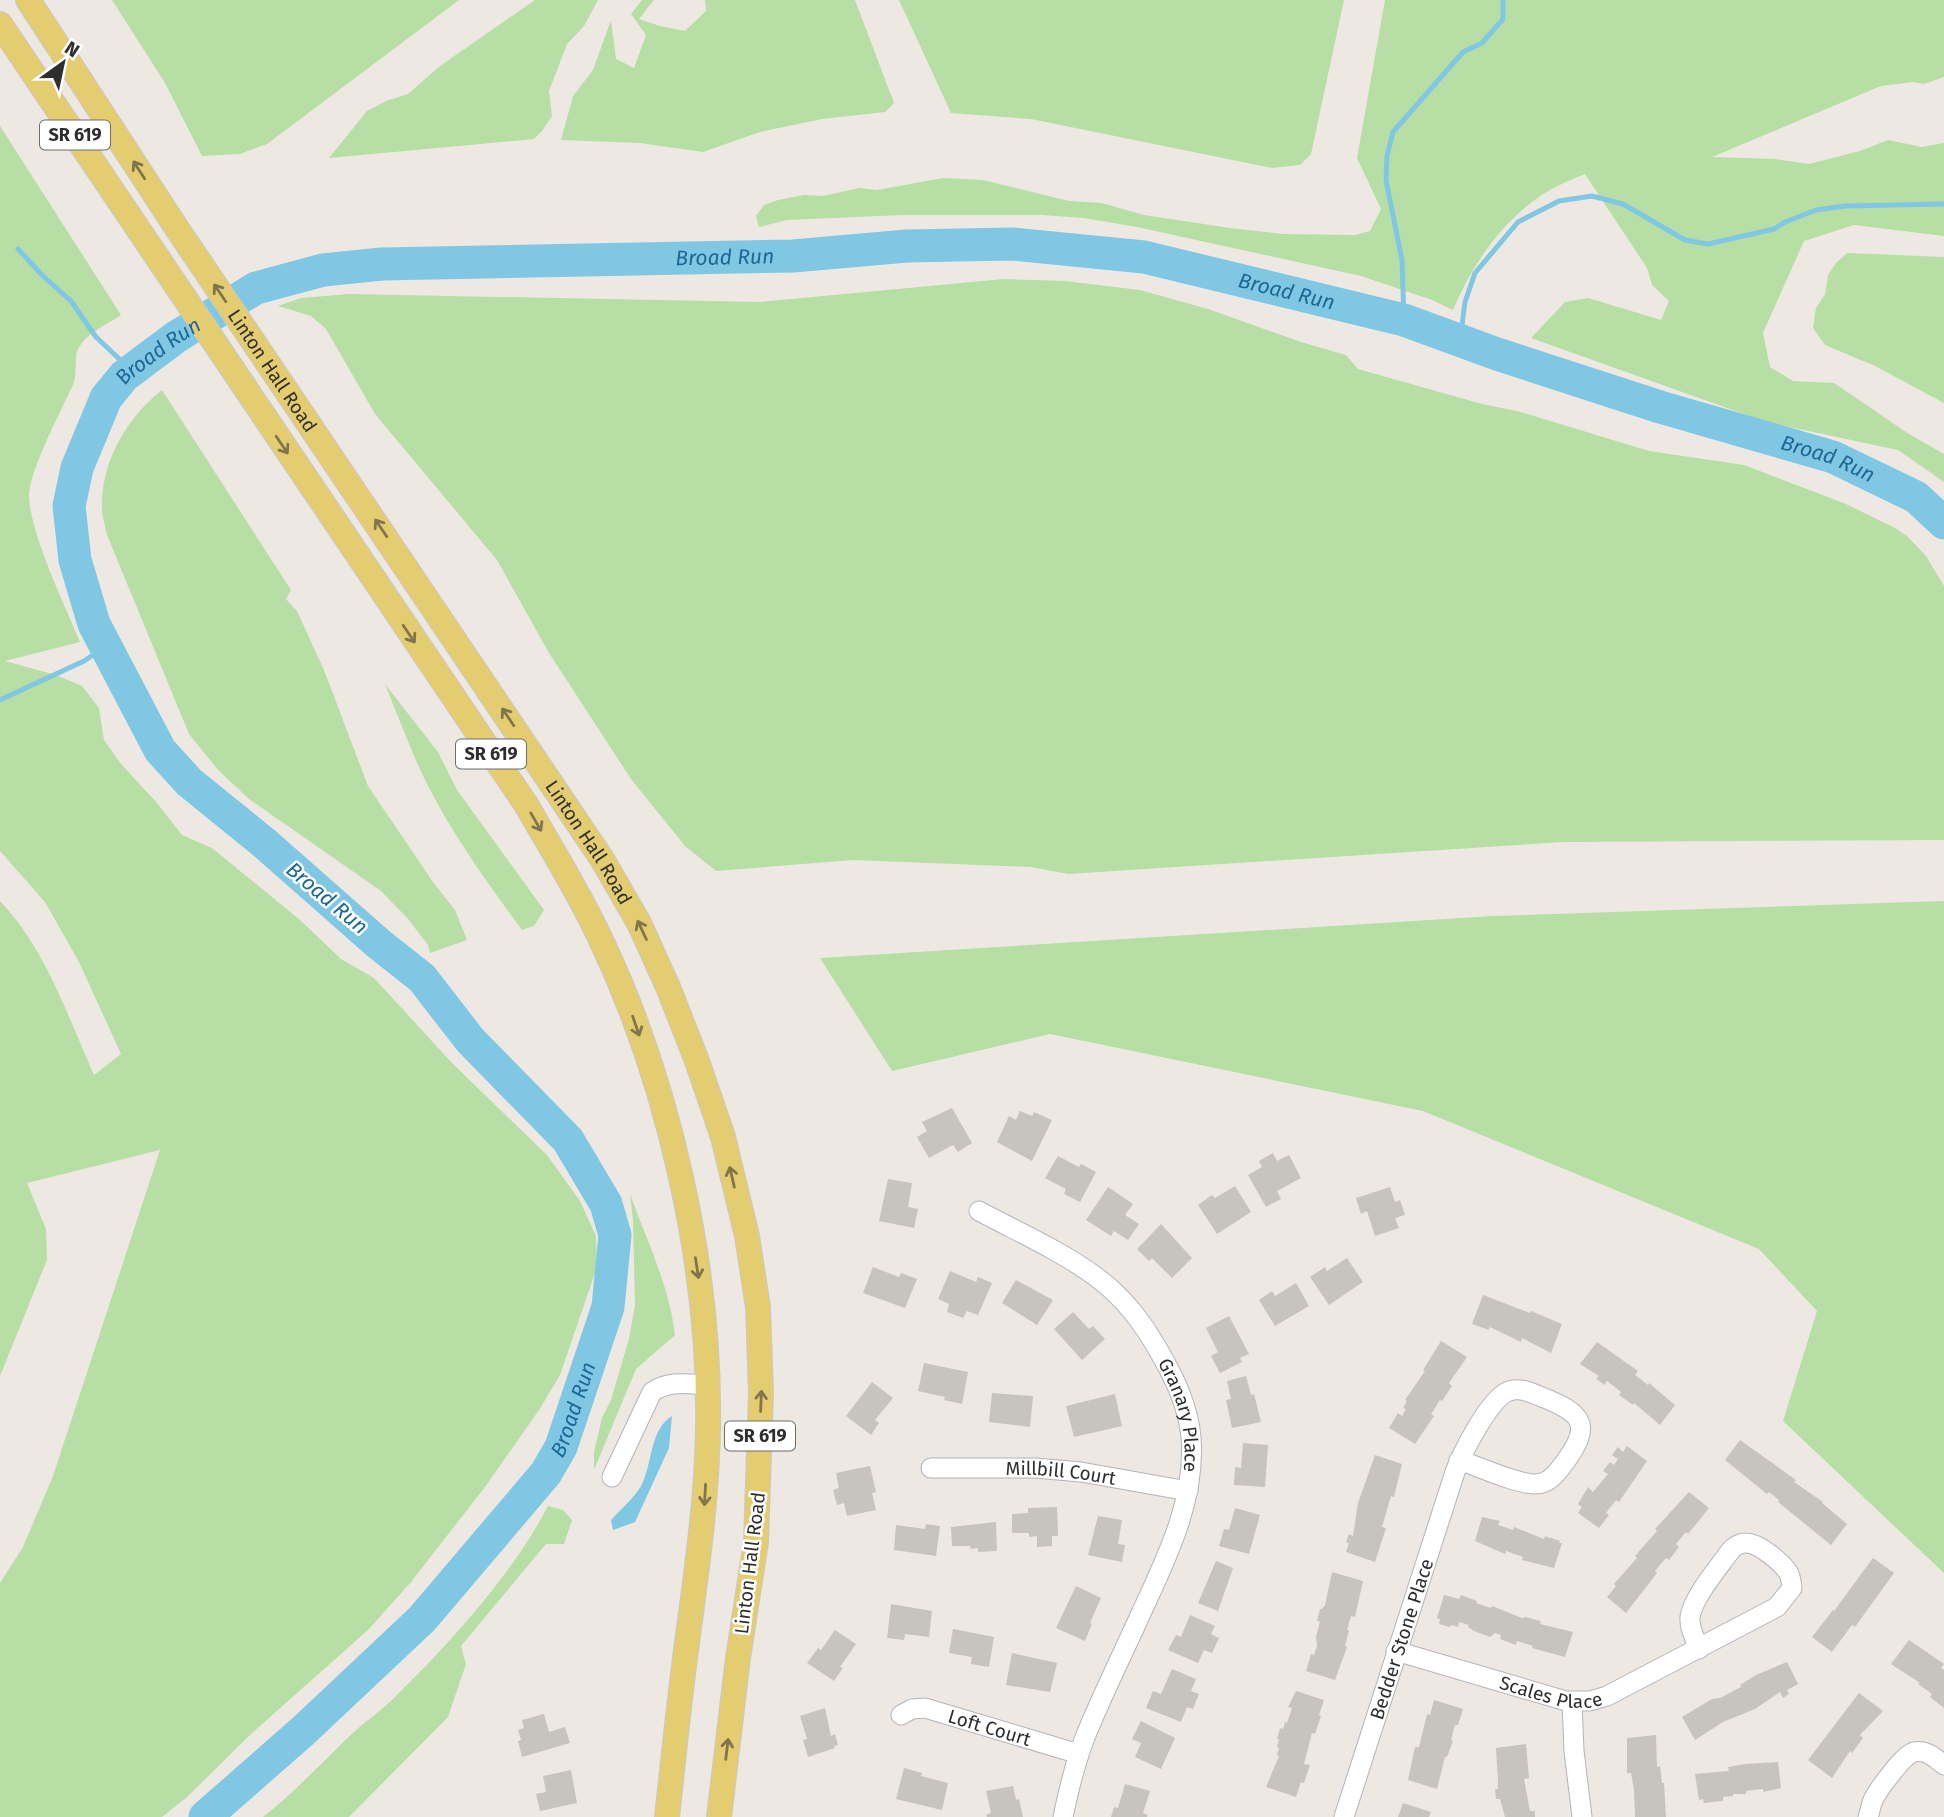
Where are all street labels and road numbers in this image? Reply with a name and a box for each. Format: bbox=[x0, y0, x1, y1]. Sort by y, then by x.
road number: SR 619 bbox=[40, 120, 110, 150]
street label: Linton Hall Road bbox=[223, 305, 322, 436]
road number: SR 619 bbox=[456, 740, 526, 768]
street label: Linton Hall Road bbox=[541, 776, 637, 908]
street label: Granary Place bbox=[1154, 1354, 1203, 1473]
road number: SR 619 bbox=[725, 1422, 795, 1450]
street label: Millbill Court bbox=[1006, 1457, 1118, 1490]
street label: Linton Hall Road bbox=[730, 1491, 770, 1635]
street label: Bedder Stone Place bbox=[1365, 1556, 1438, 1722]
street label: Scales Place bbox=[1497, 1671, 1605, 1713]
street label: Loft Court bbox=[946, 1704, 1034, 1751]

